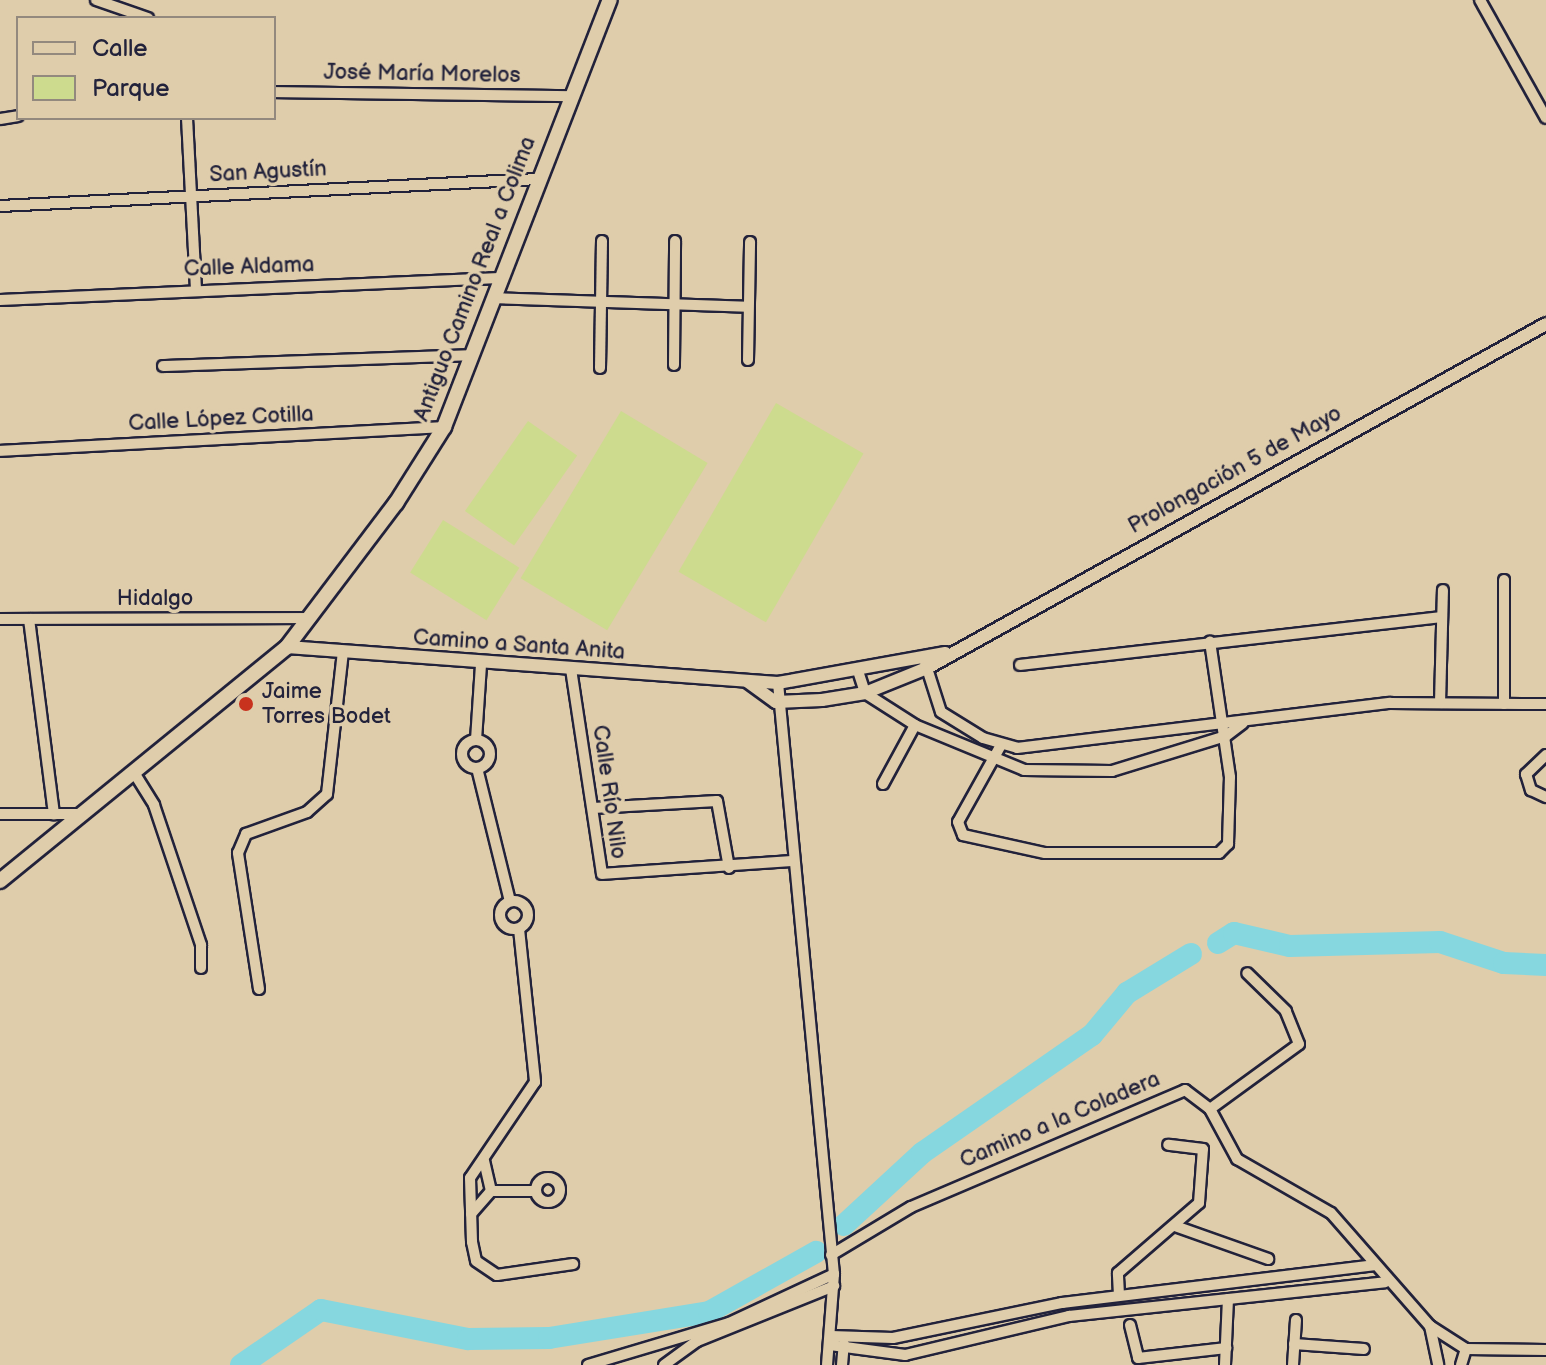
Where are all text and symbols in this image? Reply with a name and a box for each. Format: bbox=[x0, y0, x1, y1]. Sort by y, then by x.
legend bbox=[16, 16, 276, 120]
text: Calle bbox=[92, 34, 147, 63]
street label: José María Morelos bbox=[323, 59, 521, 89]
text: Parque bbox=[92, 74, 170, 103]
street label: Antiguo Camino Real a Colima bbox=[408, 133, 542, 425]
street label: San Agustín bbox=[209, 156, 327, 188]
street label: Calle Aldama bbox=[183, 252, 315, 282]
street label: Prolongación 5 de Mayo bbox=[1124, 400, 1346, 540]
street label: Calle López Cotilla bbox=[128, 401, 314, 437]
street label: Hidalgo bbox=[117, 586, 193, 612]
street label: Camino a Santa Anita bbox=[412, 624, 626, 666]
place label: Jaime Torres Bodet bbox=[262, 678, 391, 730]
marker: Jaime Torres Bodet bbox=[237, 695, 255, 713]
street label: Calle Río Nilo bbox=[587, 723, 631, 861]
street label: Camino a la Coladera bbox=[956, 1066, 1164, 1174]

